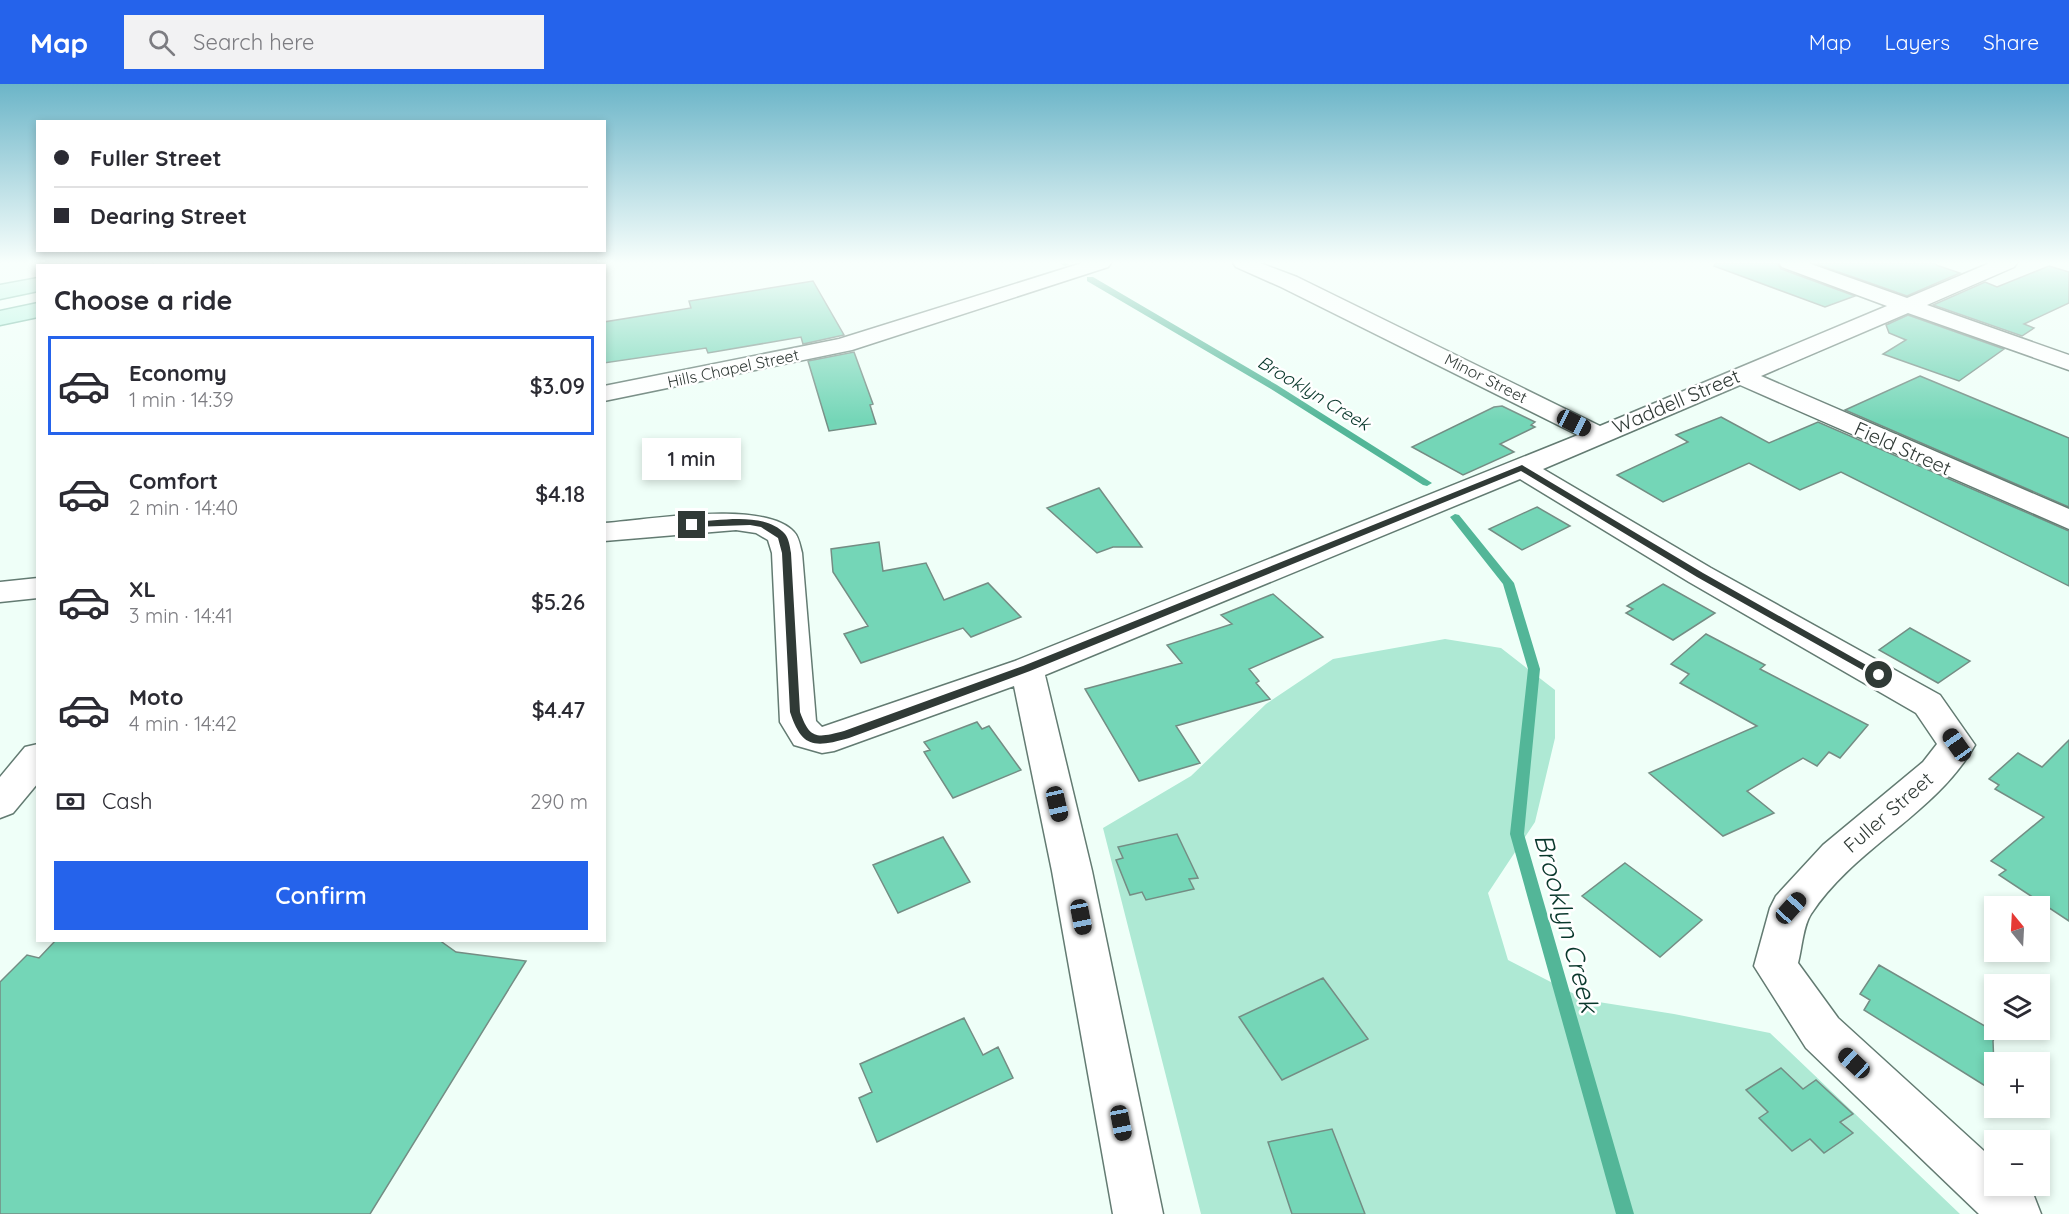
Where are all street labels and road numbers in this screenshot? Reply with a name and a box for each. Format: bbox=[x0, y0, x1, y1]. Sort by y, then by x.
street label: Hills Chapel Street bbox=[665, 344, 801, 392]
street label: Minor Street bbox=[1441, 349, 1531, 407]
street label: Waddell Street bbox=[1608, 363, 1744, 439]
street label: Field Street bbox=[1851, 416, 1956, 481]
street label: Fuller Street bbox=[1838, 766, 1938, 858]

